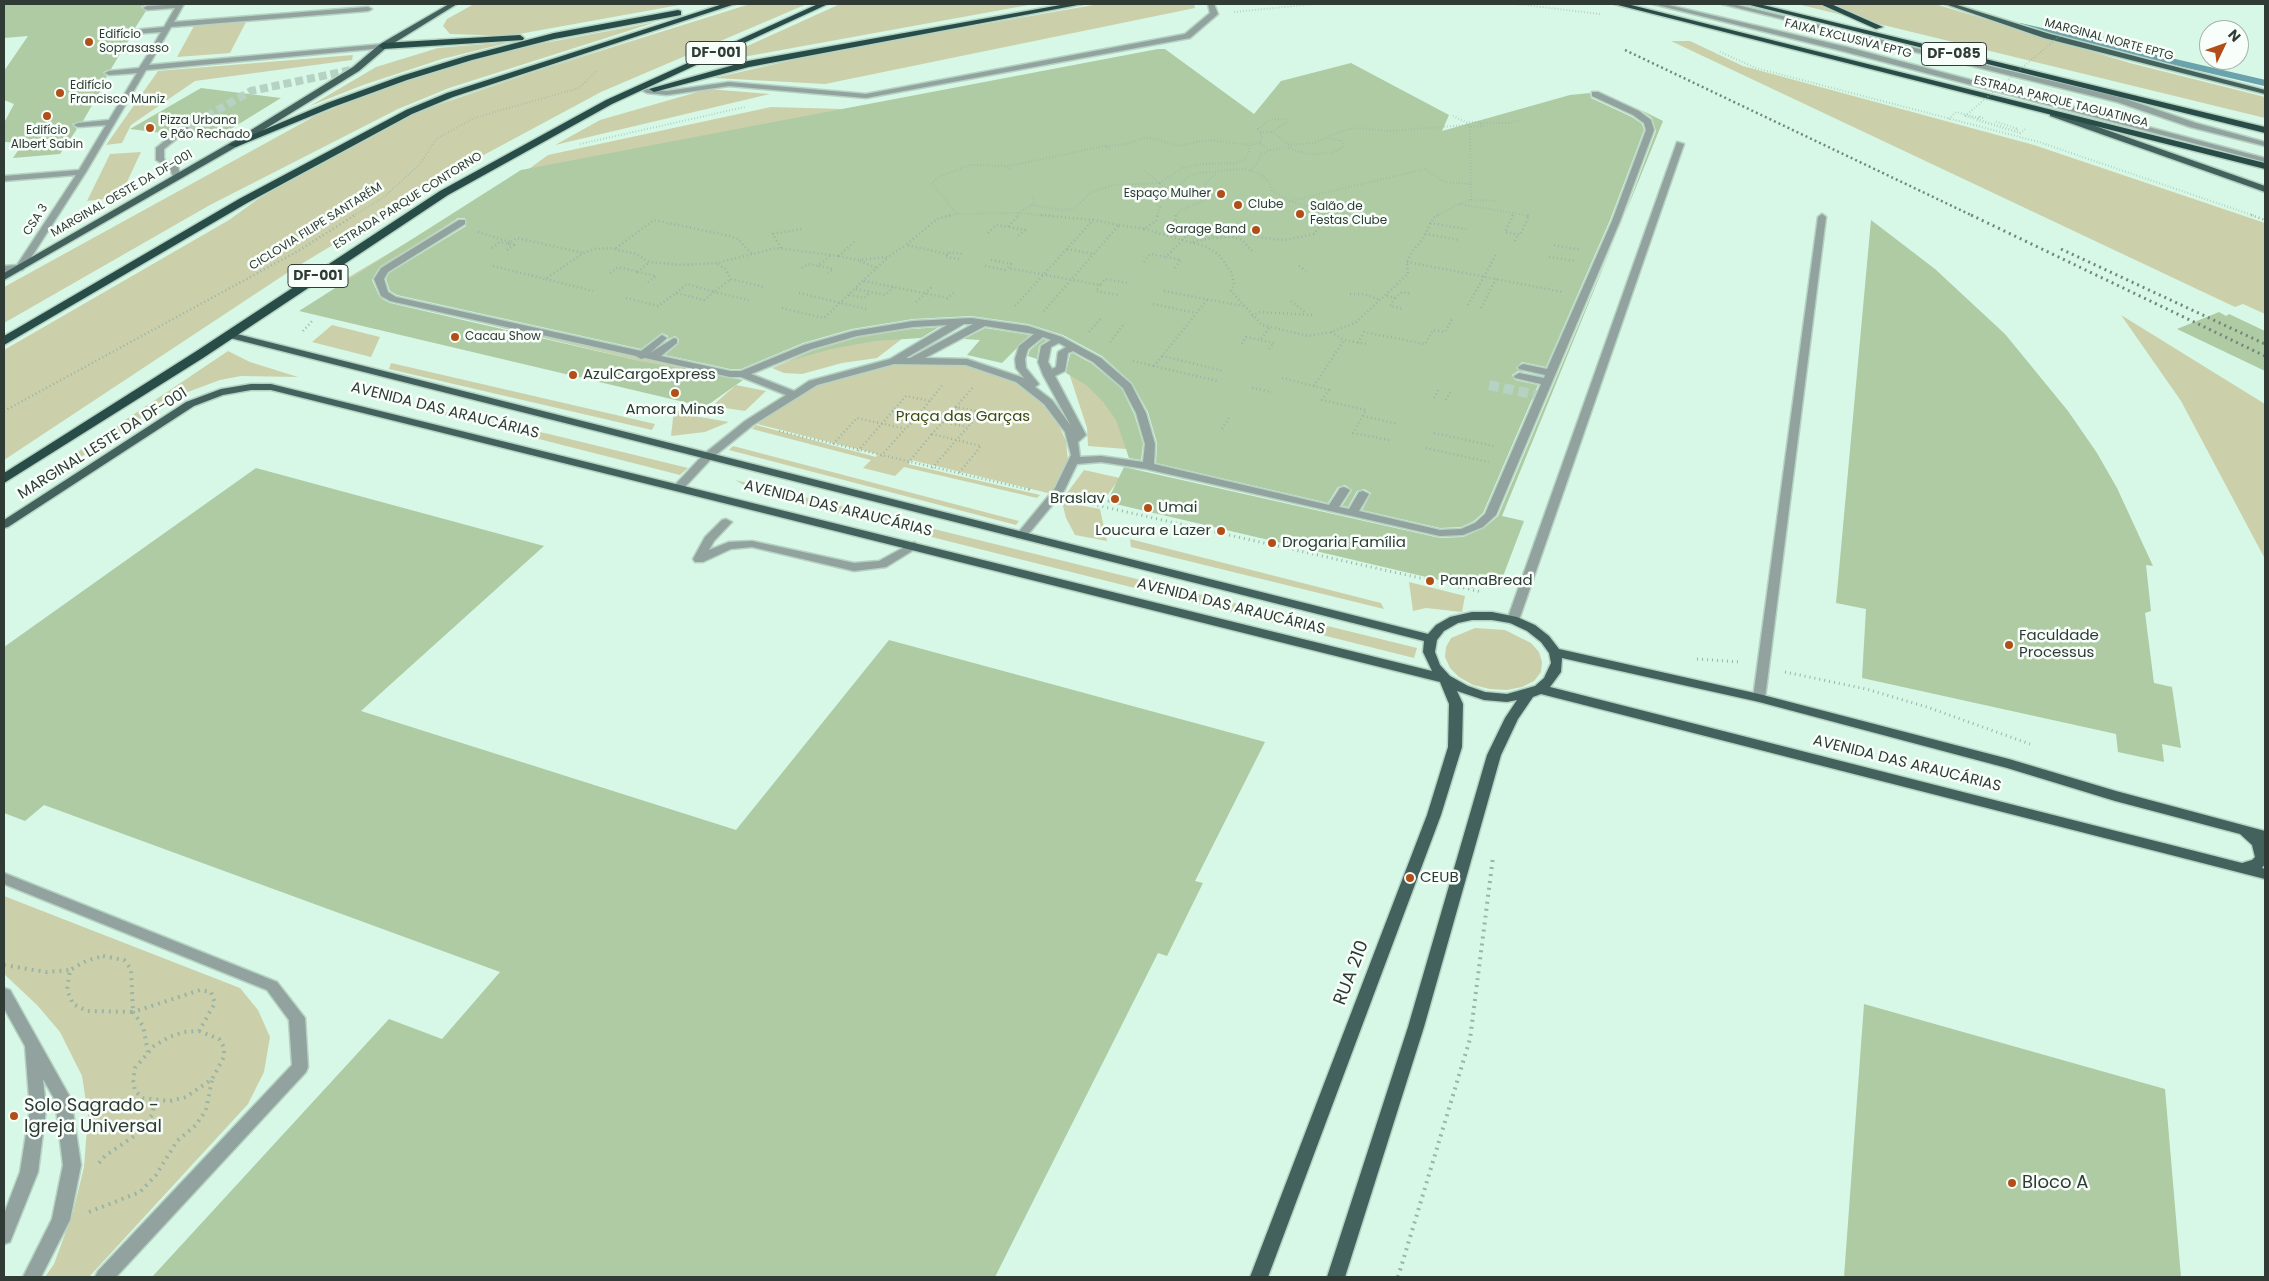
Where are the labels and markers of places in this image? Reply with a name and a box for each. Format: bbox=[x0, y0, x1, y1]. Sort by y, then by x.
place label: Edifício Soprasasso bbox=[99, 28, 169, 56]
marker: Edifício Soprasasso bbox=[83, 36, 95, 48]
place label: Edifício Francisco Muniz bbox=[70, 79, 165, 107]
marker: Edifício Francisco Muniz bbox=[54, 87, 66, 99]
marker: Edifício Albert Sabin bbox=[41, 110, 53, 122]
place label: Pizza Urbana e Pão Rechado bbox=[160, 114, 250, 142]
marker: Pizza Urbana e Pão Rechado bbox=[144, 122, 156, 134]
place label: Edifício Albert Sabin bbox=[11, 124, 83, 152]
place label: Espaço Mulher bbox=[1124, 187, 1211, 201]
marker: Espaço Mulher bbox=[1215, 188, 1227, 200]
place label: Clube bbox=[1248, 198, 1283, 212]
marker: Clube bbox=[1232, 199, 1244, 211]
place label: Salão de Festas Clube bbox=[1310, 200, 1387, 228]
marker: Salão de Festas Clube bbox=[1294, 208, 1306, 220]
place label: Garage Band bbox=[1166, 223, 1246, 237]
marker: Garage Band bbox=[1250, 224, 1262, 236]
place label: Cacau Show bbox=[465, 330, 541, 344]
marker: Cacau Show bbox=[449, 331, 461, 343]
place label: AzulCargoExpress bbox=[583, 366, 716, 384]
marker: AzulCargoExpress bbox=[567, 369, 579, 381]
marker: Amora Minas bbox=[669, 387, 681, 399]
place label: Amora Minas bbox=[625, 401, 725, 419]
place label: Braslav bbox=[1050, 490, 1105, 508]
marker: Braslav bbox=[1109, 493, 1121, 505]
place label: Umai bbox=[1158, 499, 1197, 517]
marker: Umai bbox=[1142, 502, 1154, 514]
place label: Loucura e Lazer bbox=[1095, 522, 1211, 540]
marker: Loucura e Lazer bbox=[1215, 525, 1227, 537]
place label: Drogaria Família bbox=[1282, 534, 1406, 552]
marker: Drogaria Família bbox=[1266, 537, 1278, 549]
place label: PannaBread bbox=[1440, 572, 1533, 590]
marker: PannaBread bbox=[1424, 575, 1436, 587]
place label: Faculdade Processus bbox=[2019, 627, 2099, 662]
marker: Faculdade Processus bbox=[2003, 639, 2015, 651]
place label: CEUB bbox=[1420, 869, 1459, 887]
marker: CEUB bbox=[1404, 872, 1416, 884]
place label: Solo Sagrado - Igreja Universal bbox=[24, 1095, 162, 1138]
marker: Solo Sagrado - Igreja Universal bbox=[8, 1110, 20, 1122]
place label: Bloco A bbox=[2022, 1172, 2088, 1194]
marker: Bloco A bbox=[2006, 1177, 2018, 1189]

